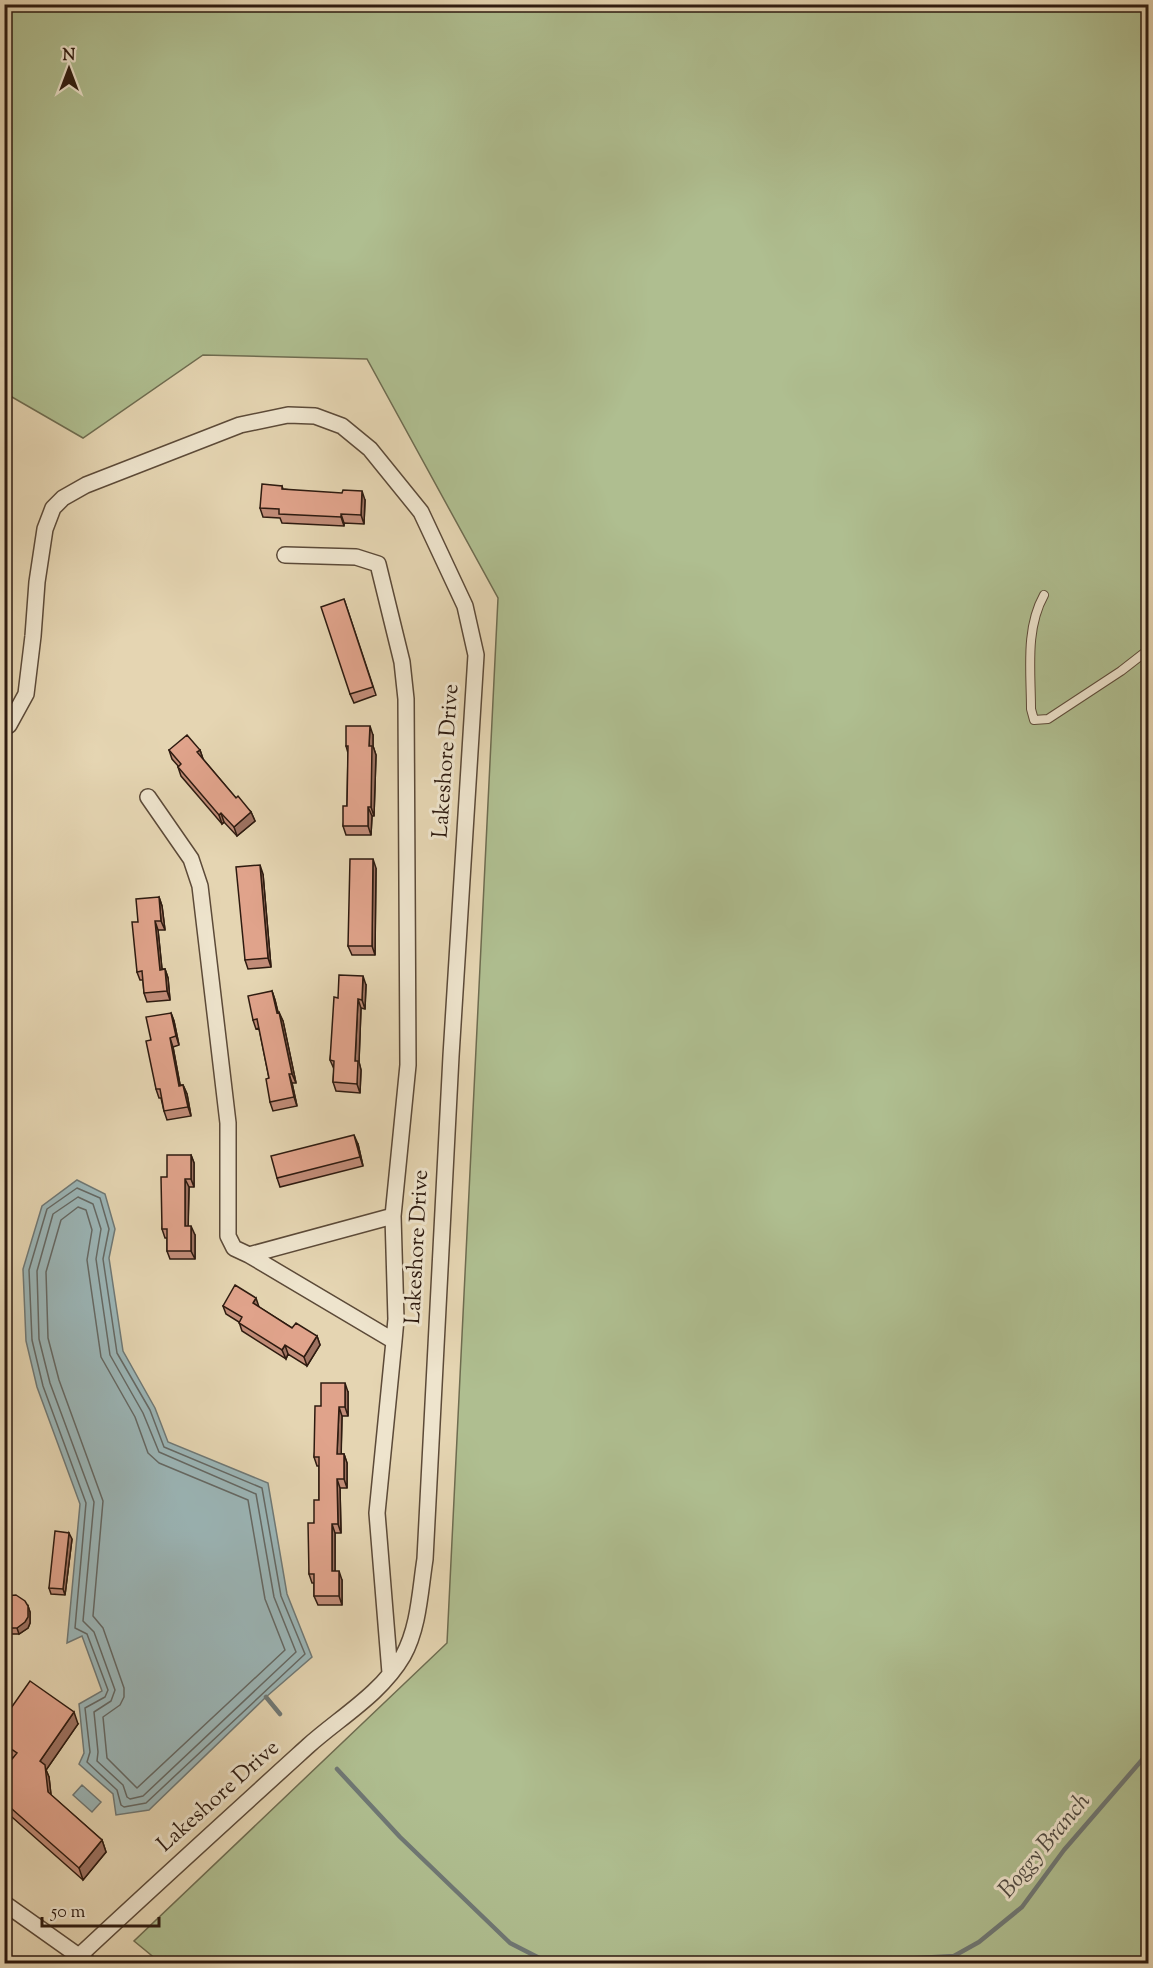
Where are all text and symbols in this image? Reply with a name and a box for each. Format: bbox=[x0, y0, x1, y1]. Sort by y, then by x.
north arrow bbox=[39, 39, 99, 99]
text: N bbox=[63, 45, 76, 68]
street label: Lakeshore Drive bbox=[426, 683, 468, 839]
street label: Lakeshore Drive bbox=[398, 1169, 438, 1325]
street label: Lakeshore Drive bbox=[151, 1733, 287, 1861]
water label: Boggy Branch bbox=[991, 1786, 1099, 1906]
scale bar bbox=[42, 1890, 159, 1928]
text: 50 m bbox=[50, 1900, 86, 1926]

